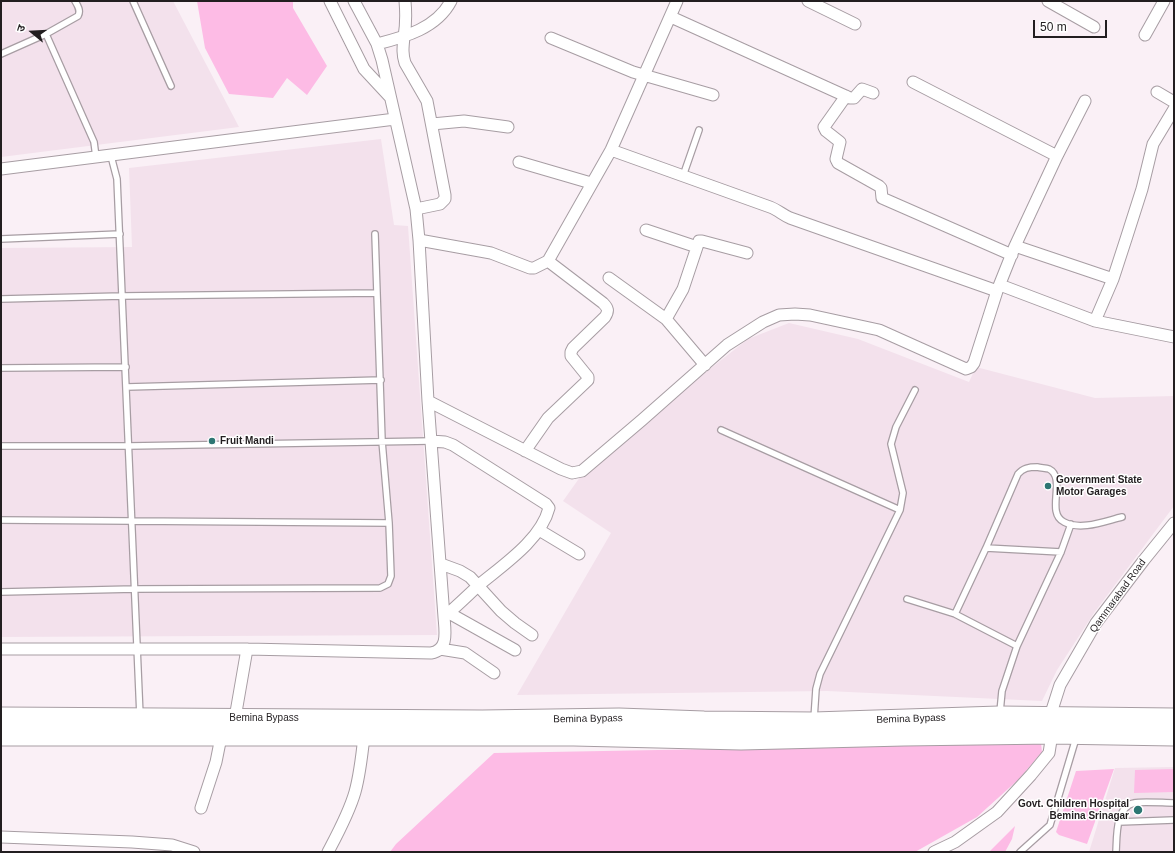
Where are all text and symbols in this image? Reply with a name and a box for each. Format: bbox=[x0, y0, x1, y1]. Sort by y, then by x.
north arrow bbox=[12, 12, 52, 52]
scale bar bbox=[1035, 12, 1109, 38]
text: 50 m bbox=[1040, 20, 1067, 34]
text: उ bbox=[14, 23, 27, 33]
place label: Fruit Mandi bbox=[220, 435, 274, 447]
marker: Fruit Mandi bbox=[207, 436, 217, 446]
place label: Government State Motor Garages bbox=[1056, 474, 1142, 498]
marker: Government State Motor Garages bbox=[1043, 481, 1053, 491]
street label: Qammarabad Road bbox=[1087, 557, 1149, 635]
street label: Bemina Bypass bbox=[229, 712, 299, 724]
street label: Bemina Bypass bbox=[553, 712, 623, 726]
street label: Bemina Bypass bbox=[876, 712, 946, 726]
place label: Govt. Children Hospital Bemina Srinagar bbox=[1018, 798, 1129, 822]
marker: Govt. Children Hospital Bemina Srinagar bbox=[1132, 804, 1144, 816]

